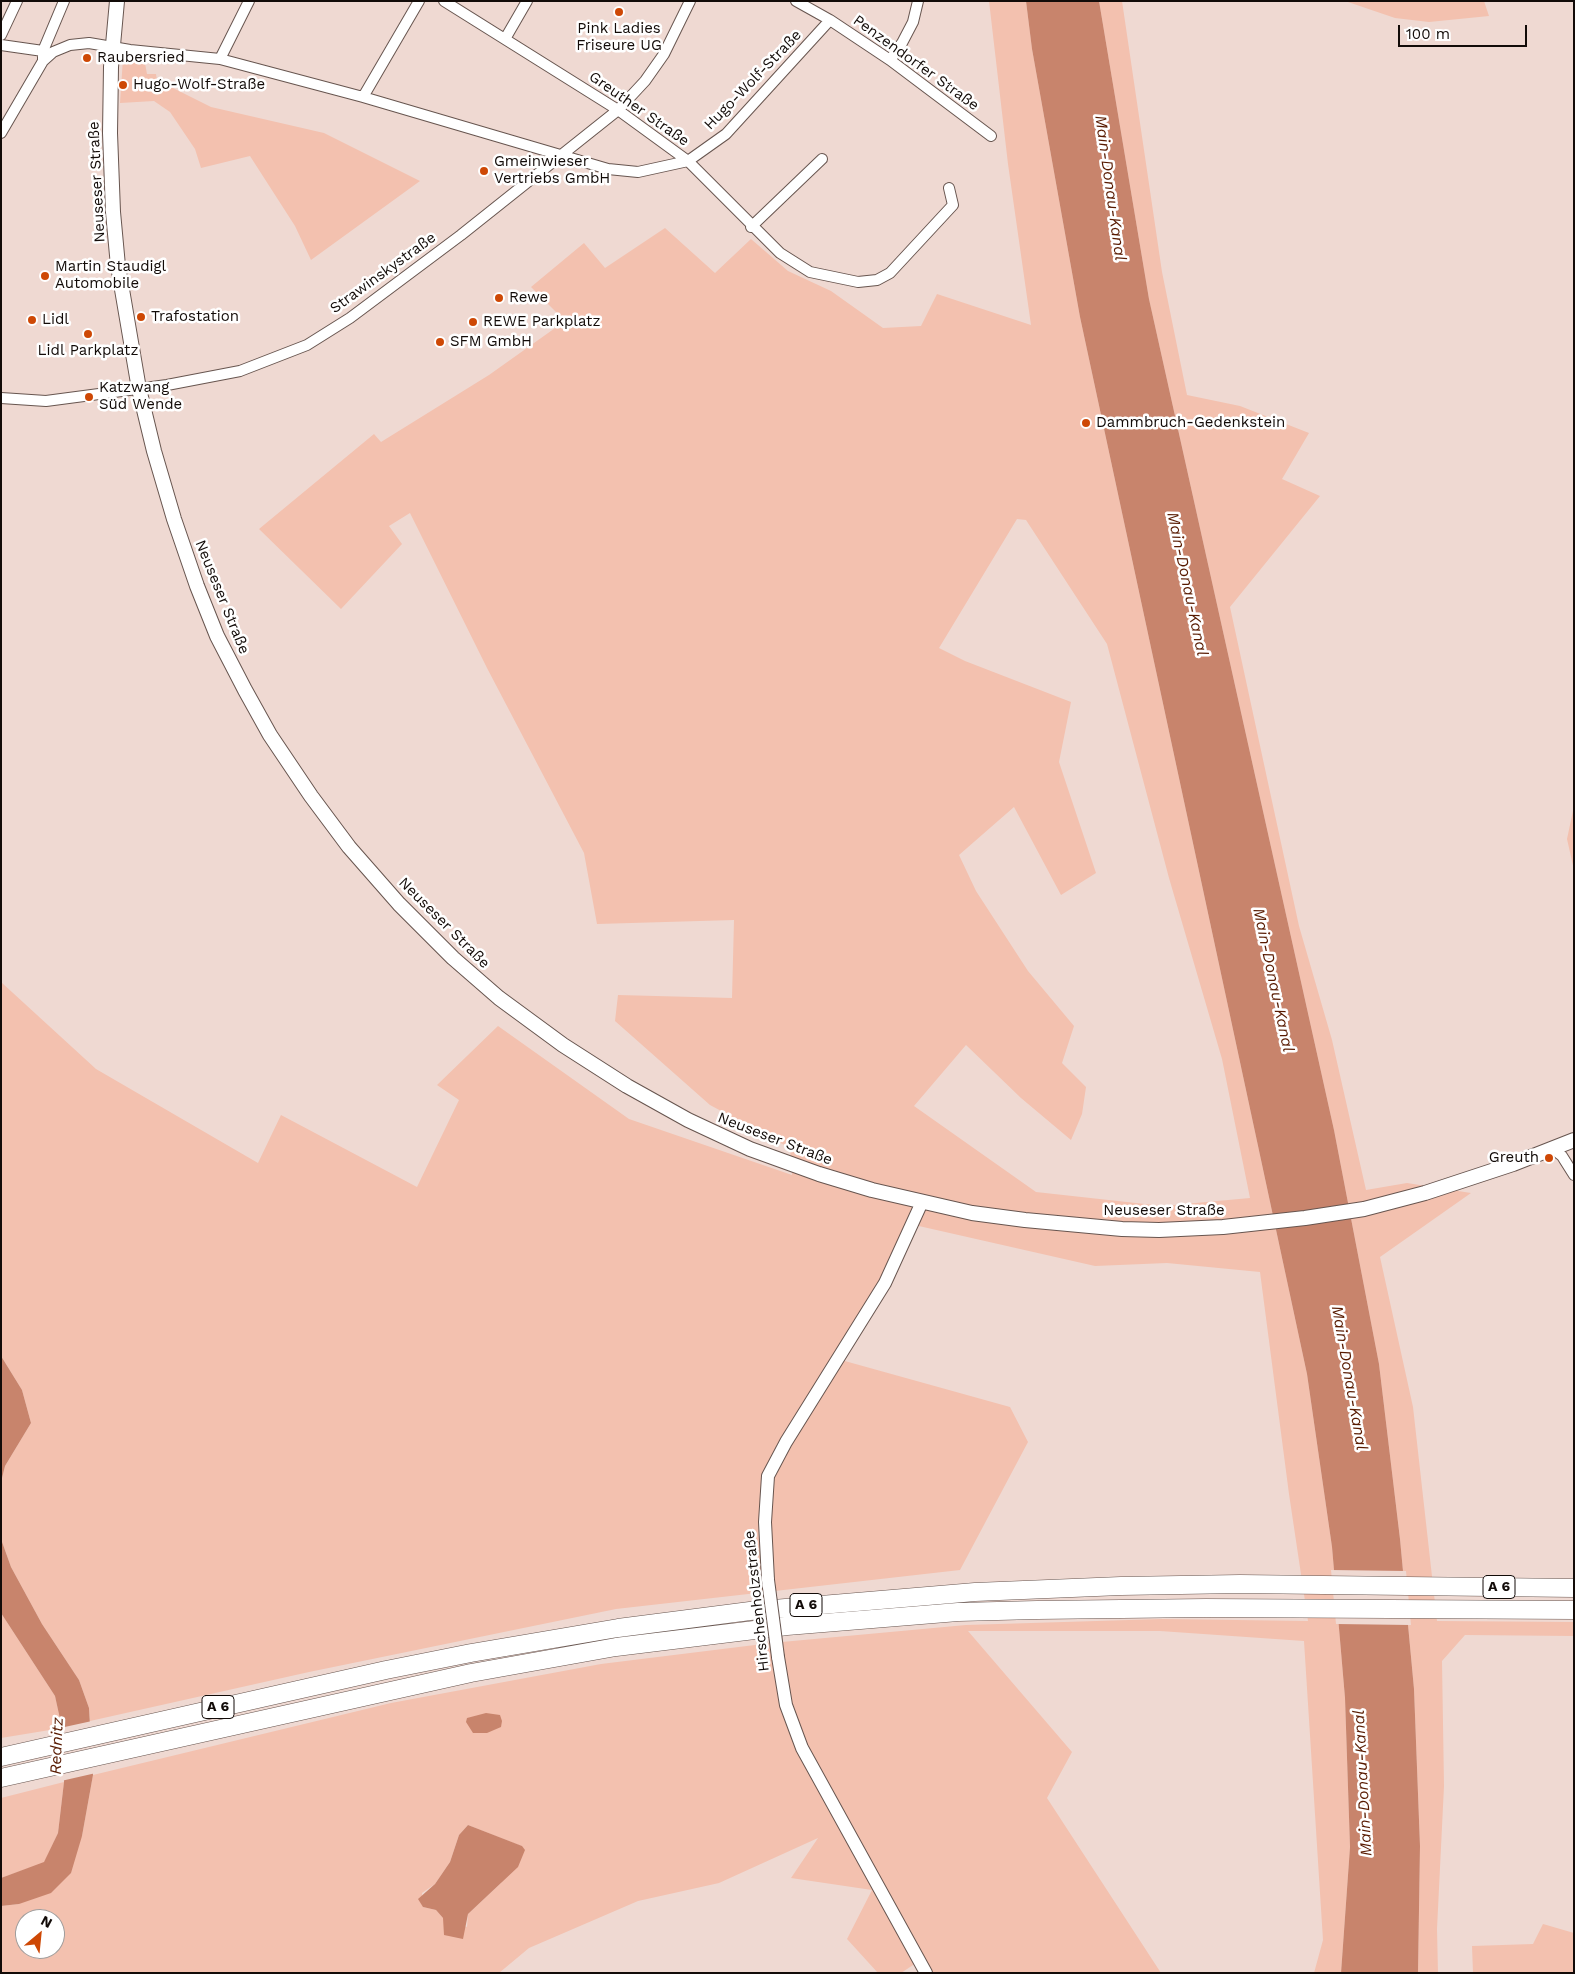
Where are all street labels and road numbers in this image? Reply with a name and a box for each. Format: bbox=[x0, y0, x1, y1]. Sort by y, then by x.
street label: Penzendorfer Straße bbox=[850, 11, 982, 115]
street label: Hugo-Wolf-Straße bbox=[701, 26, 805, 134]
street label: Greuther Straße bbox=[585, 68, 693, 150]
street label: Neuseser Straße bbox=[85, 121, 109, 243]
street label: Strawinskystraße bbox=[327, 229, 439, 317]
street label: Neuseser Straße bbox=[191, 537, 253, 657]
street label: Neuseser Straße bbox=[395, 874, 493, 972]
street label: Neuseser Straße bbox=[715, 1109, 835, 1169]
street label: Neuseser Straße bbox=[1103, 1202, 1225, 1220]
street label: Hirschenholzstraße bbox=[741, 1530, 773, 1672]
road number: A 6 bbox=[1483, 1575, 1515, 1598]
road number: A 6 bbox=[790, 1594, 822, 1616]
road number: A 6 bbox=[202, 1695, 234, 1718]

